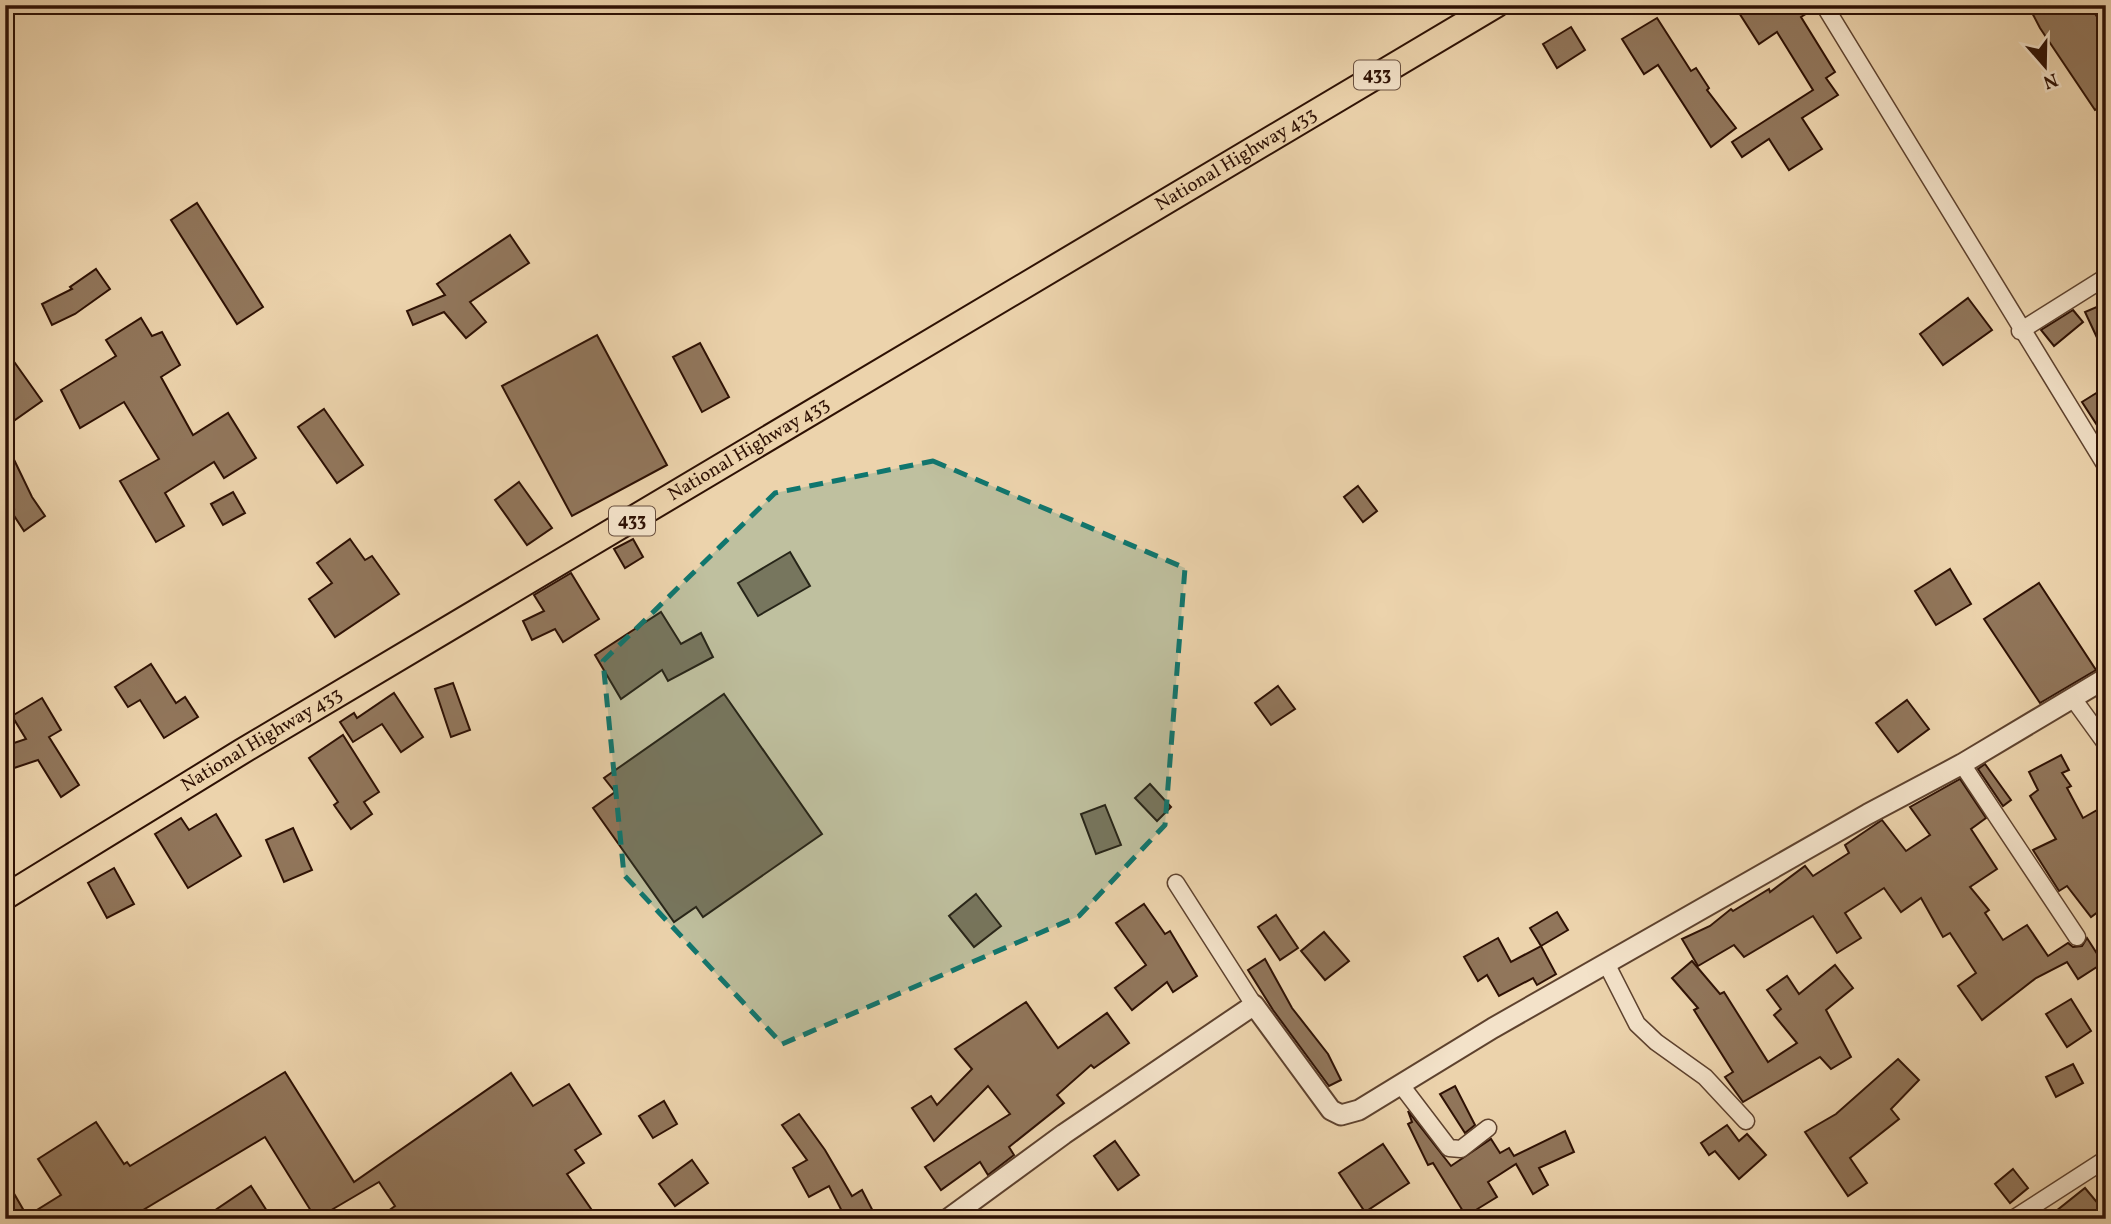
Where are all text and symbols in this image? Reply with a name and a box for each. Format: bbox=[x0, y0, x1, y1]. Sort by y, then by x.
north arrow bbox=[2010, 32, 2080, 102]
road number: 433 bbox=[1354, 60, 1400, 90]
text: N bbox=[2039, 66, 2061, 95]
street label: National Highway 433 bbox=[1151, 102, 1322, 218]
street label: National Highway 433 bbox=[663, 392, 834, 508]
road number: 433 bbox=[609, 506, 655, 536]
street label: National Highway 433 bbox=[176, 682, 347, 799]

